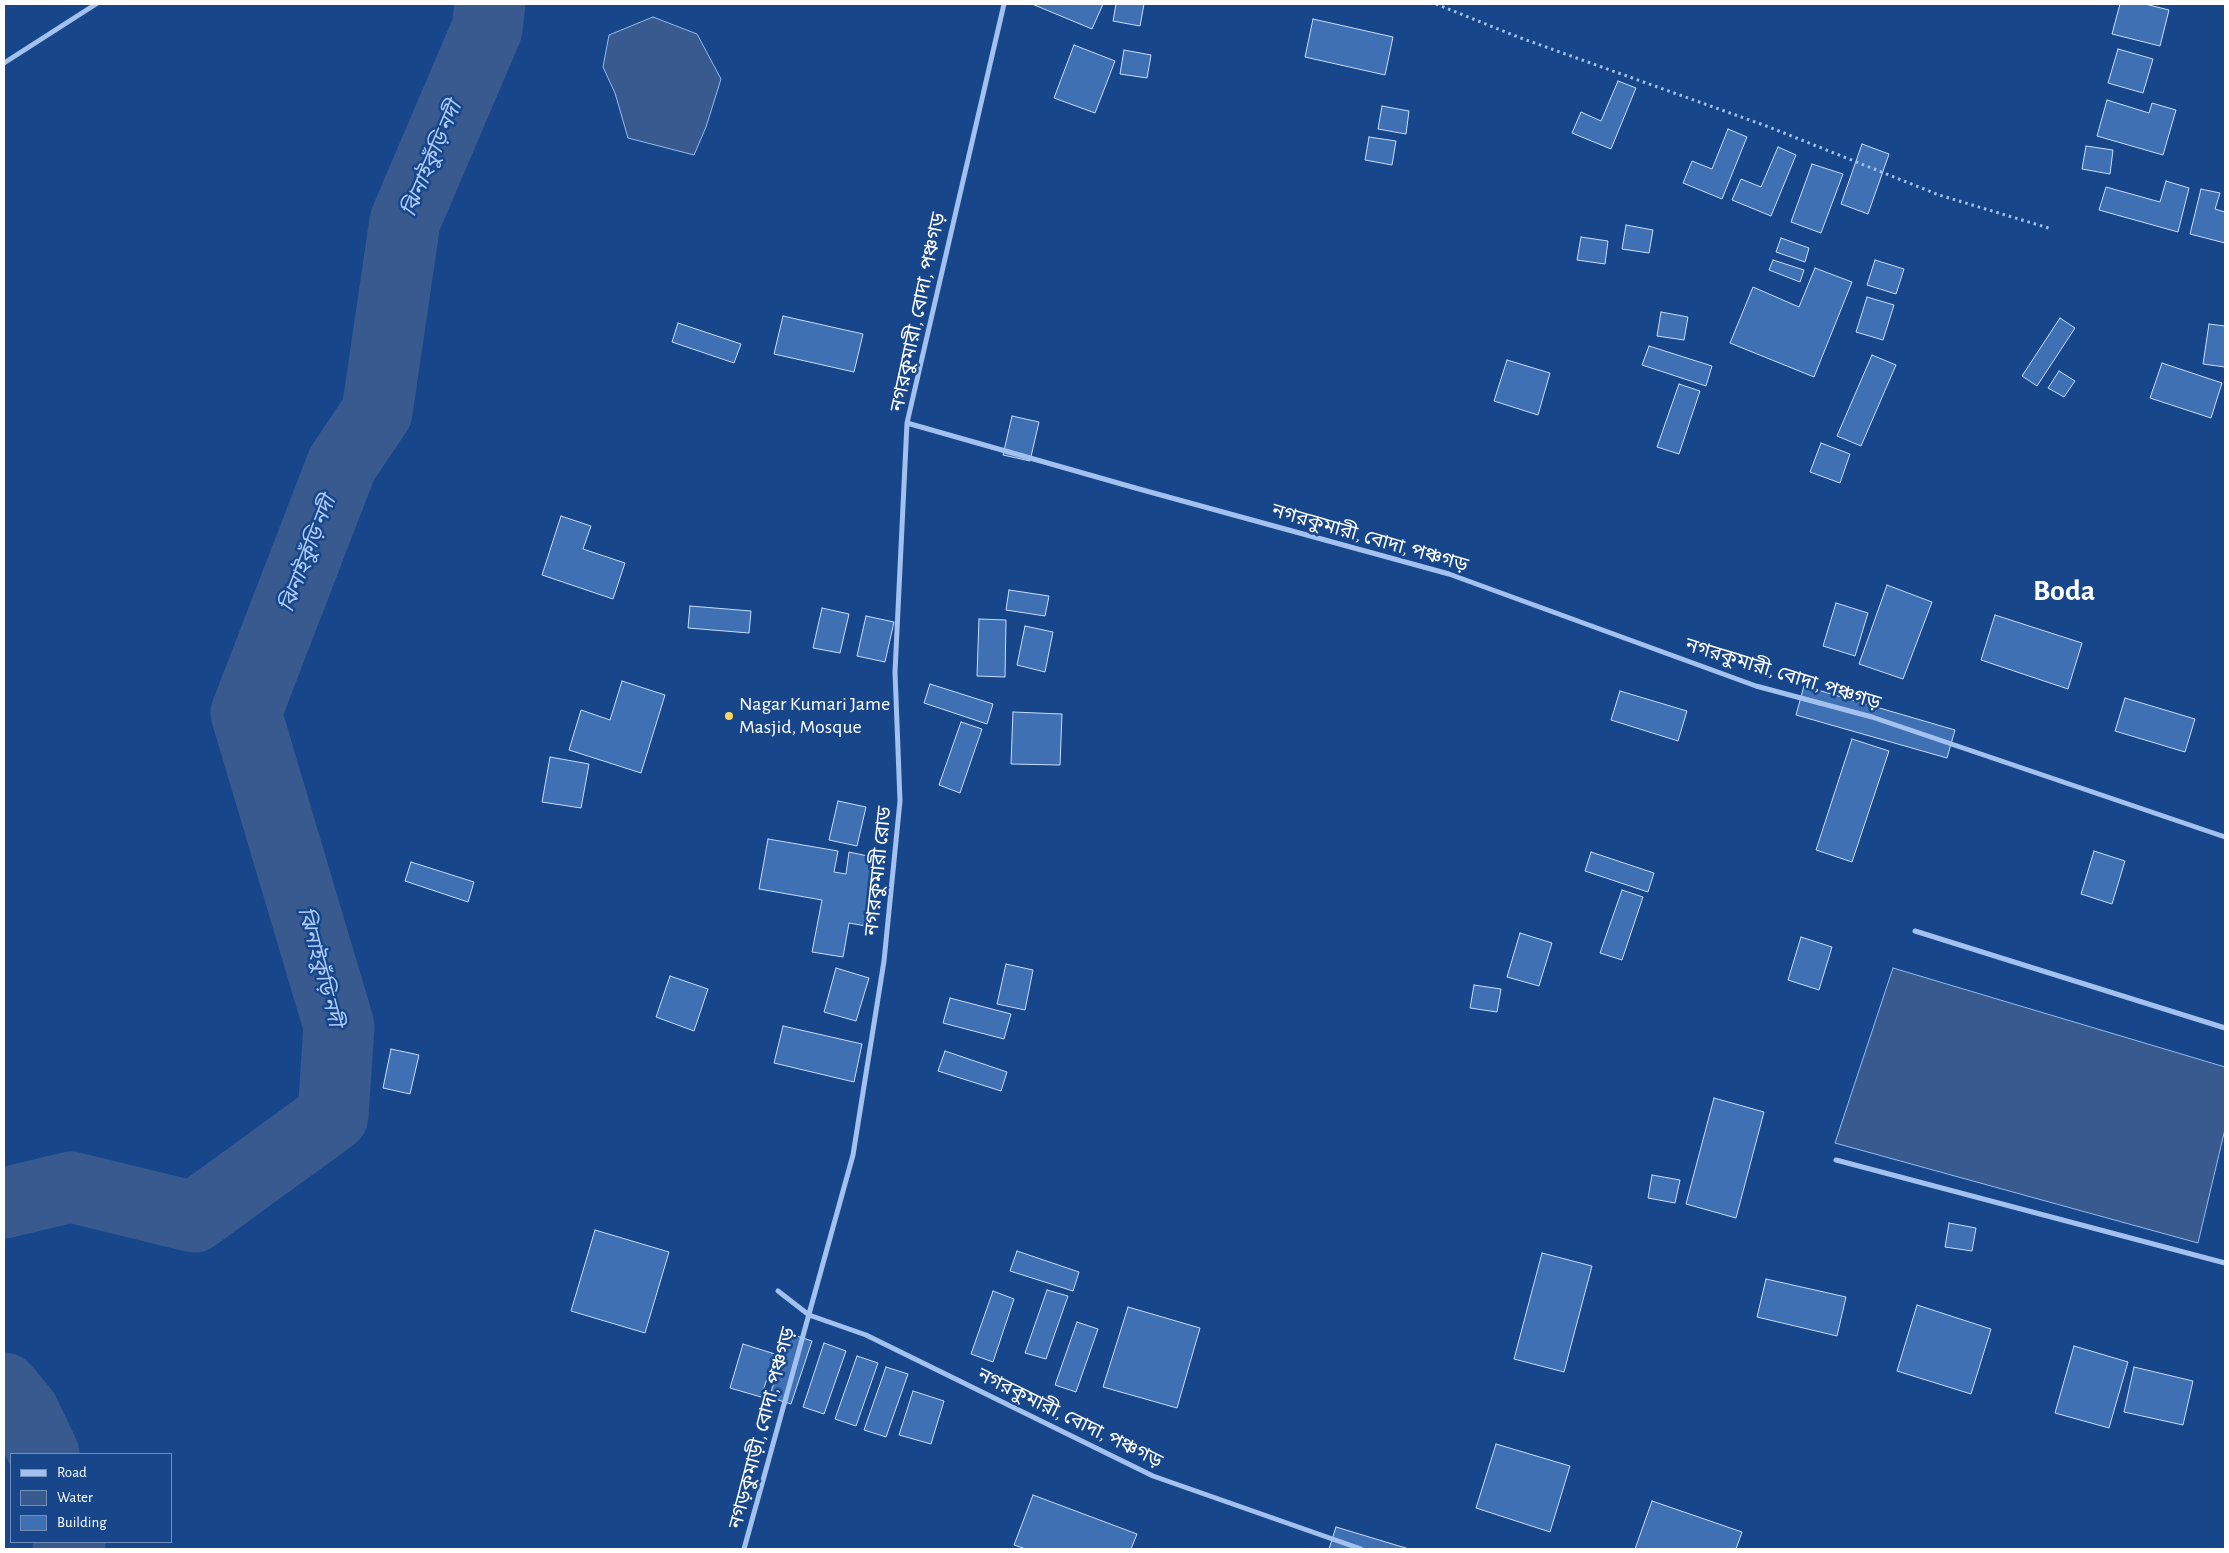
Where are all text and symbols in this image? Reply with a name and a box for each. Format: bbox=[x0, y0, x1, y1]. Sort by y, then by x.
water label: ঝিনাইকুঁড়ি নদী bbox=[397, 98, 467, 220]
street label: নগরকুমারী, বোদা, পঞ্চগড় bbox=[885, 210, 951, 414]
water label: ঝিনাইকুঁড়ি নদী bbox=[274, 492, 342, 616]
street label: নগরকুমারী, বোদা, পঞ্চগড় bbox=[1269, 498, 1471, 578]
district label: Boda bbox=[2033, 573, 2095, 609]
street label: নগরকুমারী, বোদা, পঞ্চগড় bbox=[1682, 633, 1884, 715]
place label: Nagar Kumari Jame Masjid, Mosque bbox=[739, 692, 890, 739]
marker: Nagar Kumari Jame Masjid, Mosque bbox=[723, 710, 735, 722]
street label: নগরকুমারী রোড bbox=[859, 805, 897, 937]
water label: ঝিনাইকুঁড়ি নদী bbox=[292, 905, 348, 1029]
street label: নগড়কুমাড়ী, বোদা, পঞ্চগড় bbox=[724, 1325, 800, 1531]
street label: নগরকুমারী, বোদা, পঞ্চগড় bbox=[974, 1363, 1166, 1473]
legend bbox=[10, 1453, 172, 1543]
text: Road bbox=[57, 1465, 87, 1480]
text: Water bbox=[57, 1490, 93, 1505]
text: Building bbox=[57, 1515, 107, 1530]

